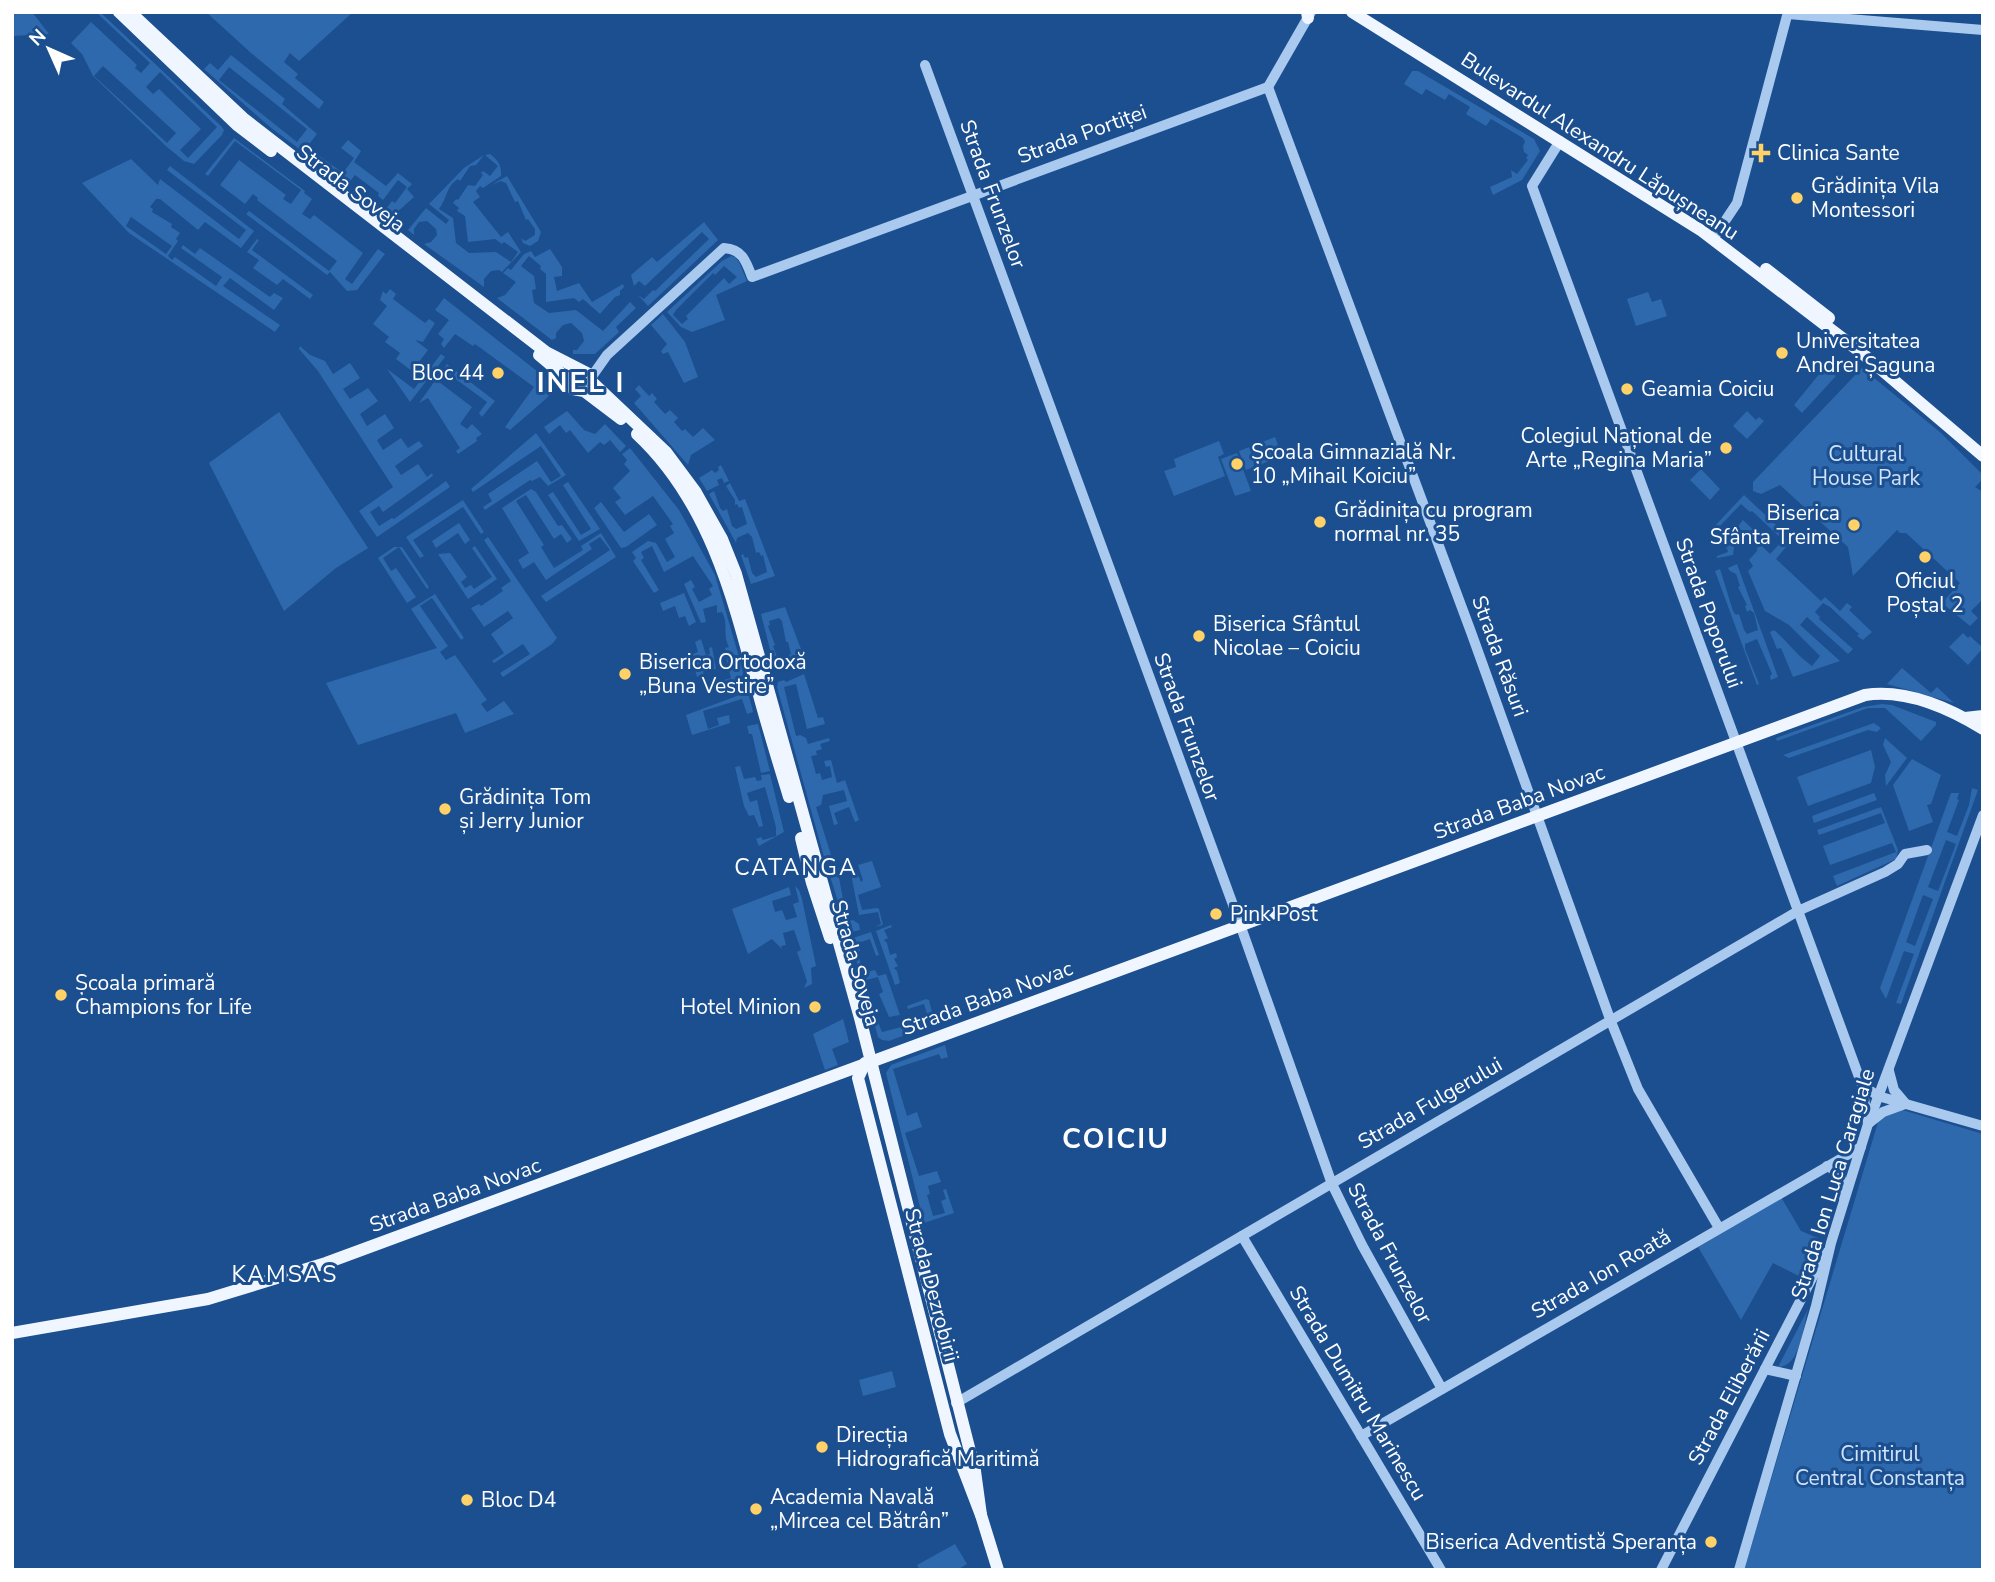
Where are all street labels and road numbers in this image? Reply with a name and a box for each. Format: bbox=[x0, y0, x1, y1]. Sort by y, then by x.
street label: Bulevardul Alexandru Lăpușneanu bbox=[1456, 46, 1744, 246]
street label: Strada Portiței bbox=[1013, 98, 1151, 170]
street label: Strada Frunzelor bbox=[953, 116, 1033, 273]
street label: Strada Soveja bbox=[291, 138, 411, 238]
street label: Strada Poporului bbox=[1669, 534, 1749, 692]
street label: Strada Răsuri bbox=[1465, 592, 1535, 720]
street label: Strada Frunzelor bbox=[1147, 649, 1227, 806]
street label: Strada Baba Novac bbox=[1430, 758, 1609, 846]
street label: Strada Soveja bbox=[825, 897, 887, 1029]
street label: Strada Baba Novac bbox=[898, 954, 1077, 1042]
street label: Strada Fulgerului bbox=[1353, 1050, 1507, 1156]
street label: Strada Ion Luca Caragiale bbox=[1785, 1065, 1881, 1303]
street label: Strada Baba Novac bbox=[366, 1151, 545, 1239]
street label: Strada Frunzelor bbox=[1341, 1178, 1439, 1329]
street label: Strada Dezrobirii bbox=[898, 1205, 966, 1365]
street label: Strada Ion Roată bbox=[1526, 1223, 1676, 1325]
street label: Strada Dumitru Marinescu bbox=[1283, 1280, 1433, 1506]
street label: Strada Eliberării bbox=[1681, 1324, 1777, 1470]

